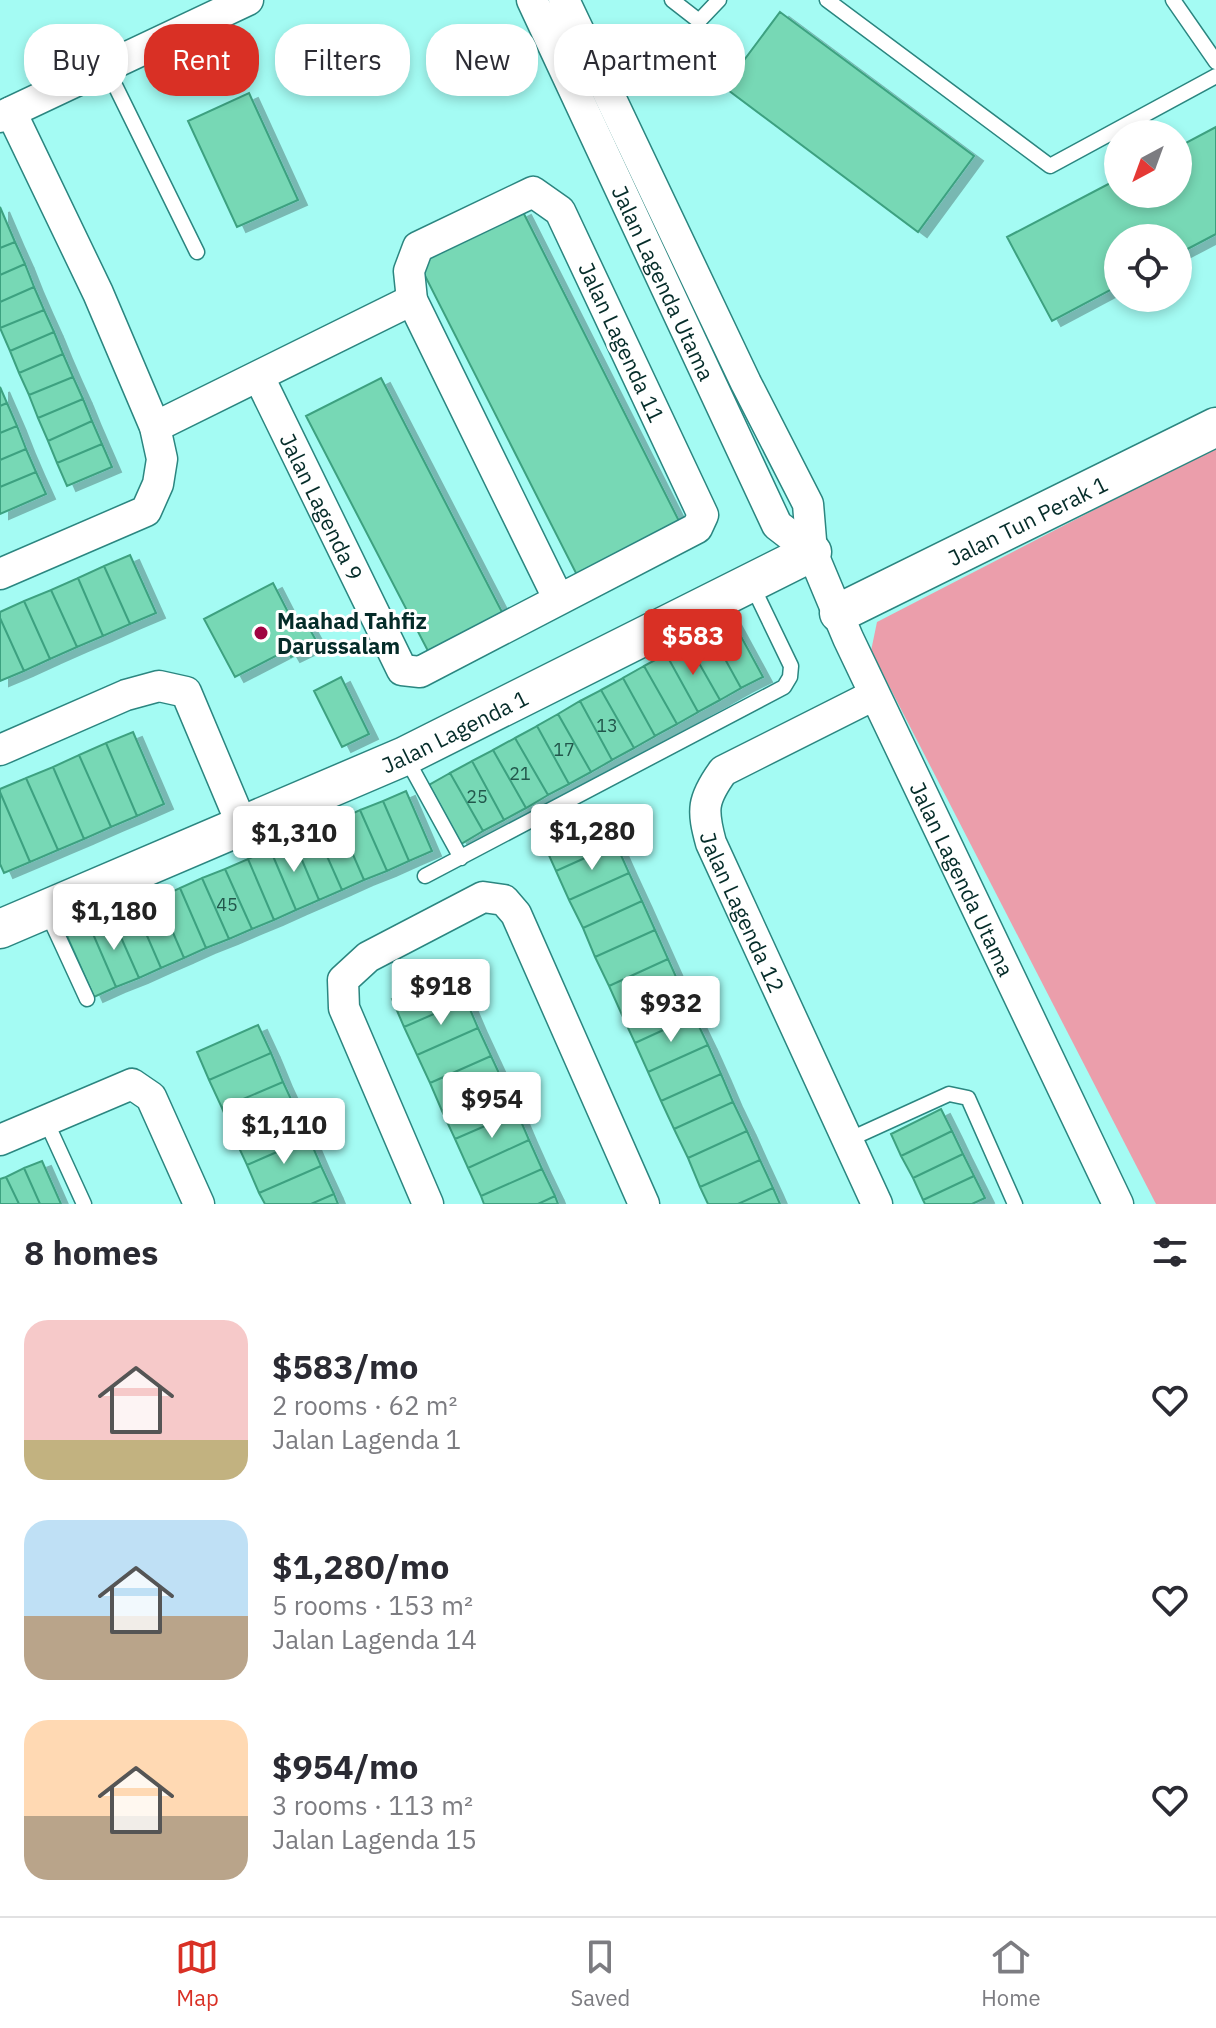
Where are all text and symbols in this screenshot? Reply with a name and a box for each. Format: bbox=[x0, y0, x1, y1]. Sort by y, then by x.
chip: Buy bbox=[24, 24, 128, 96]
chip: Rent bbox=[144, 24, 259, 96]
chip: Filters bbox=[275, 24, 410, 96]
chip: New bbox=[426, 24, 538, 96]
chip: Apartment bbox=[554, 24, 745, 96]
north arrow bbox=[1104, 120, 1192, 208]
map controls bbox=[1104, 120, 1192, 312]
street label: Jalan Lagenda Utama bbox=[606, 180, 722, 385]
button: locate bbox=[1104, 224, 1192, 312]
street label: Jalan Lagenda 11 bbox=[572, 257, 672, 427]
street label: Jalan Lagenda 9 bbox=[274, 428, 370, 585]
street label: Jalan Tun Perak 1 bbox=[943, 468, 1112, 572]
place label: Maahad Tahfiz Darussalam bbox=[277, 606, 427, 660]
pin: $583 bbox=[646, 609, 740, 677]
text: $583 bbox=[662, 618, 724, 652]
marker: Maahad Tahfiz Darussalam bbox=[252, 624, 270, 642]
street label: Jalan Lagenda 1 bbox=[377, 682, 533, 779]
house number: 13 bbox=[596, 714, 618, 737]
house number: 17 bbox=[553, 738, 575, 761]
house number: 21 bbox=[509, 762, 531, 785]
street label: Jalan Lagenda Utama bbox=[904, 777, 1022, 981]
house number: 25 bbox=[466, 785, 488, 808]
pin: $1,280 bbox=[527, 804, 657, 872]
pin: $1,310 bbox=[229, 806, 359, 874]
text: $1,280 bbox=[549, 813, 635, 847]
text: $1,310 bbox=[251, 815, 337, 849]
street label: Jalan Lagenda 12 bbox=[694, 829, 792, 997]
pin: $1,180 bbox=[49, 884, 179, 952]
text: $1,180 bbox=[71, 893, 157, 927]
house number: 45 bbox=[216, 893, 238, 916]
pin: $918 bbox=[394, 959, 488, 1027]
text: $918 bbox=[410, 968, 472, 1002]
pin: $932 bbox=[624, 976, 718, 1044]
text: $932 bbox=[640, 985, 702, 1019]
pin: $954 bbox=[445, 1072, 539, 1140]
text: $954 bbox=[461, 1081, 523, 1115]
pin: $1,110 bbox=[219, 1098, 349, 1166]
text: $1,110 bbox=[241, 1107, 327, 1141]
text: 8 homes bbox=[24, 1230, 159, 1274]
icon: filters bbox=[1148, 1230, 1192, 1274]
text: $583/mo bbox=[272, 1344, 419, 1388]
icon: home bbox=[88, 1352, 184, 1448]
icon: heart bbox=[1148, 1378, 1192, 1422]
text: 2 rooms · 62 m² bbox=[272, 1388, 457, 1422]
text: Jalan Lagenda 1 bbox=[272, 1422, 461, 1456]
text: $1,280/mo bbox=[272, 1544, 449, 1588]
icon: home bbox=[88, 1552, 184, 1648]
icon: heart bbox=[1148, 1578, 1192, 1622]
text: 5 rooms · 153 m² bbox=[272, 1588, 473, 1622]
text: Jalan Lagenda 14 bbox=[272, 1622, 477, 1656]
text: $954/mo bbox=[272, 1744, 419, 1788]
icon: home bbox=[88, 1752, 184, 1848]
icon: heart bbox=[1148, 1778, 1192, 1822]
text: 3 rooms · 113 m² bbox=[272, 1788, 473, 1822]
text: Jalan Lagenda 15 bbox=[272, 1822, 477, 1856]
tab: Map bbox=[175, 1935, 219, 2012]
tab: Saved bbox=[570, 1935, 630, 2012]
tab: Home bbox=[981, 1935, 1040, 2012]

